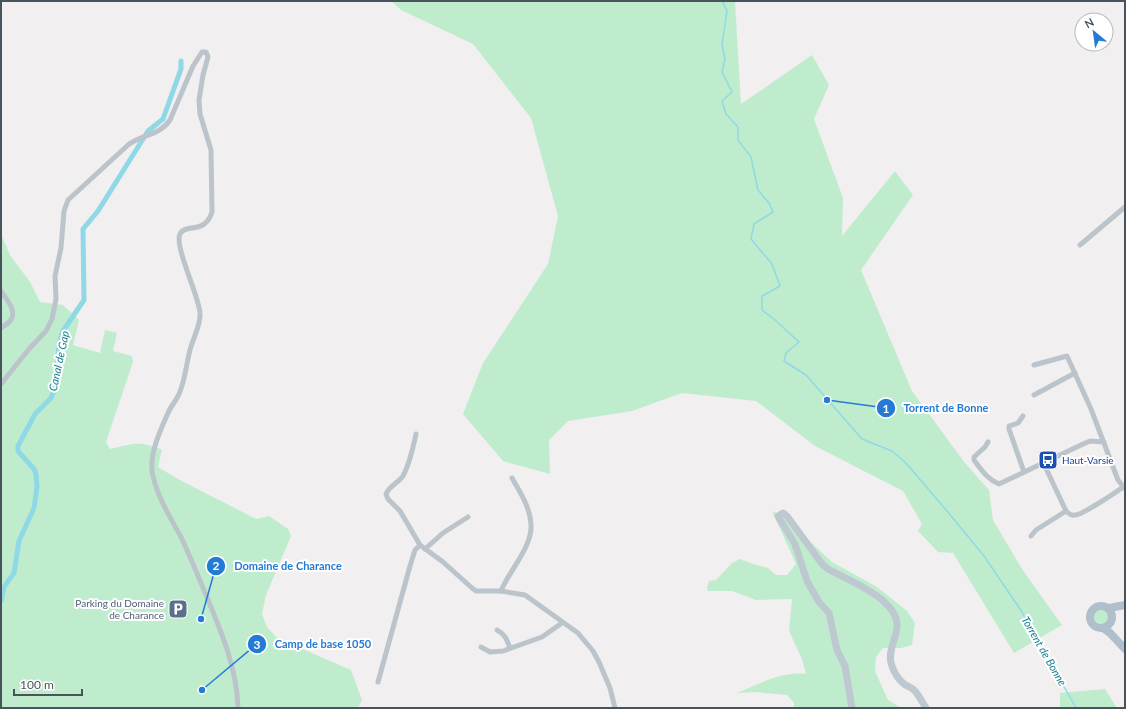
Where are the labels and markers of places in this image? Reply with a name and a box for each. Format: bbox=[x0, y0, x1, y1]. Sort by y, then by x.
callout: Torrent de Bonne bbox=[876, 397, 997, 420]
bus stop icon: Haut-Varsie bbox=[1037, 449, 1059, 471]
place label: Haut-Varsie bbox=[1062, 454, 1114, 466]
callout: Domaine de Charance bbox=[206, 554, 350, 577]
place label: Parking du Domaine de Charance bbox=[75, 597, 164, 621]
parking icon: Parking du Domaine de Charance bbox=[167, 598, 189, 620]
callout: Camp de base 1050 bbox=[247, 633, 380, 656]

